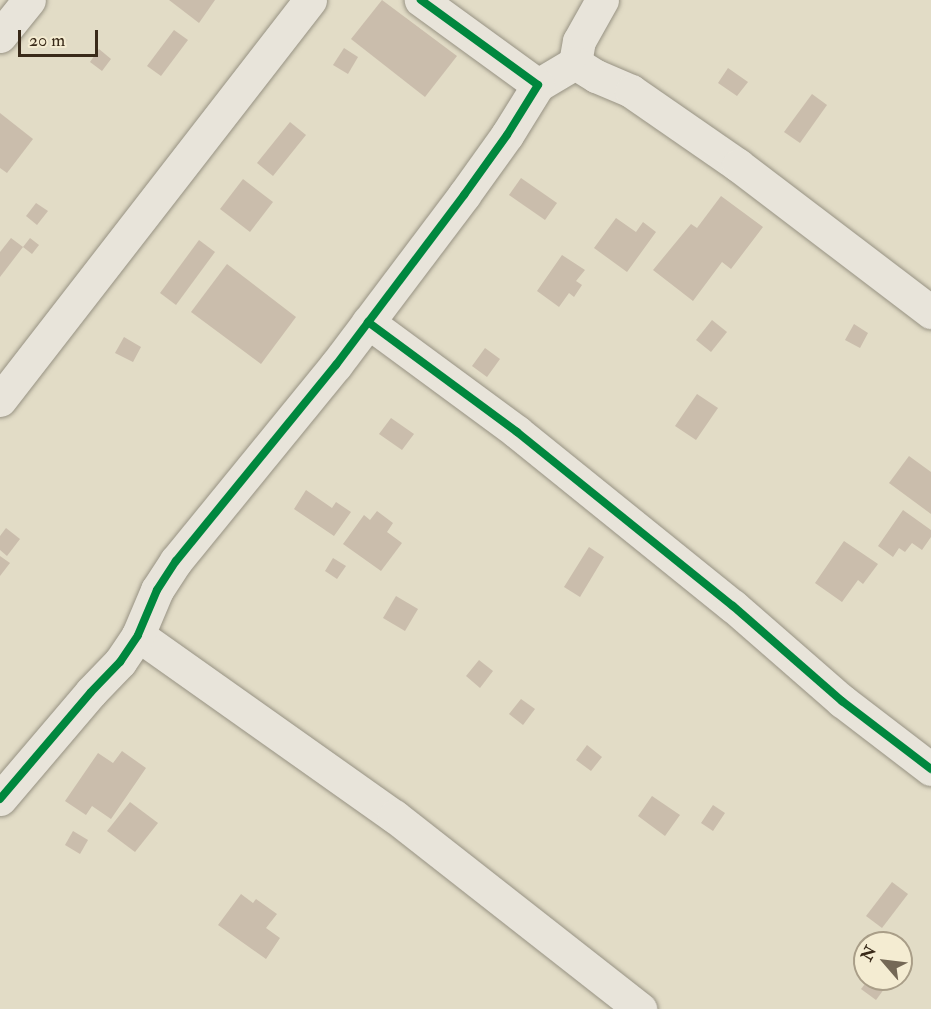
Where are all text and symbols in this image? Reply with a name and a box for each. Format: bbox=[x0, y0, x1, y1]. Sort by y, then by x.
scale bar bbox=[21, 18, 100, 56]
text: 20 m bbox=[29, 29, 65, 52]
north arrow bbox=[853, 931, 913, 991]
text: N bbox=[857, 942, 881, 965]

